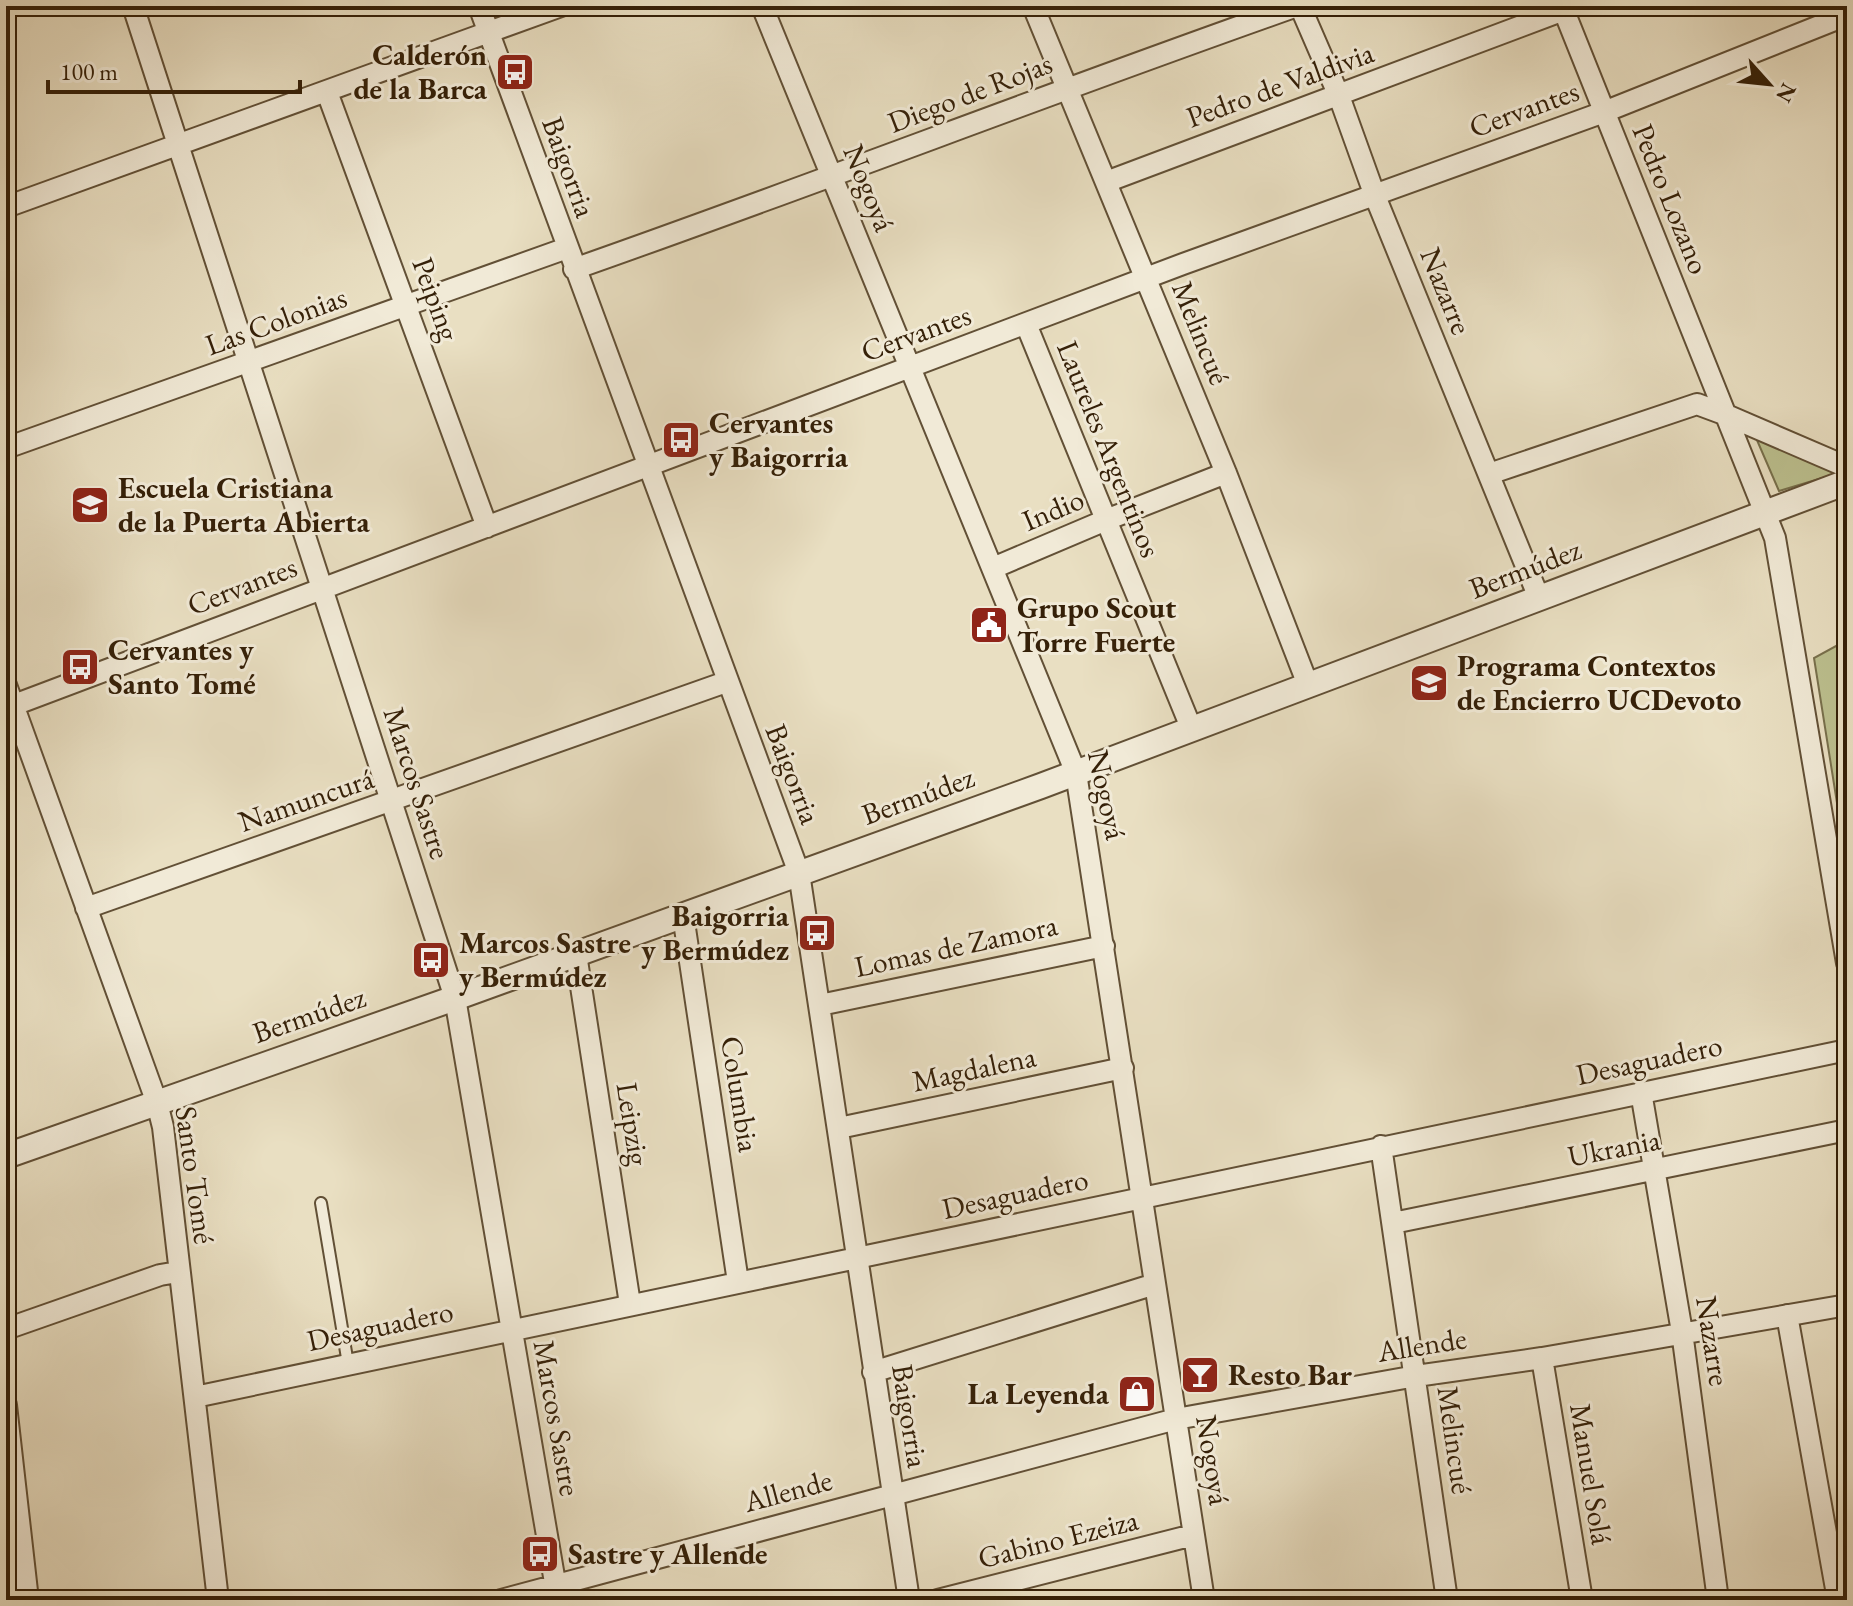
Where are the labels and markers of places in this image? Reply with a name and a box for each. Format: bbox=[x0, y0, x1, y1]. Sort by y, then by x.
place label: Calderón de la Barca bbox=[353, 35, 488, 108]
bus stop icon: Calderón de la Barca bbox=[494, 51, 536, 93]
place label: Cervantes y Baigorria bbox=[709, 403, 849, 476]
bus stop icon: Cervantes y Baigorria bbox=[660, 419, 702, 461]
place label: Escuela Cristiana de la Puerta Abierta bbox=[118, 468, 371, 541]
school or university icon: Escuela Cristiana de la Puerta Abierta bbox=[69, 484, 111, 526]
place label: Grupo Scout Torre Fuerte bbox=[1017, 588, 1177, 661]
public building icon: Grupo Scout Torre Fuerte bbox=[968, 604, 1010, 646]
place label: Cervantes y Santo Tomé bbox=[108, 630, 256, 703]
bus stop icon: Cervantes y Santo Tomé bbox=[59, 646, 101, 688]
place label: Programa Contextos de Encierro UCDevoto bbox=[1457, 646, 1741, 719]
school or university icon: Programa Contextos de Encierro UCDevoto bbox=[1408, 662, 1450, 704]
place label: Baigorria y Bermúdez bbox=[641, 896, 790, 969]
bus stop icon: Baigorria y Bermúdez bbox=[796, 912, 838, 954]
place label: Marcos Sastre y Bermúdez bbox=[459, 923, 631, 996]
bus stop icon: Marcos Sastre y Bermúdez bbox=[410, 939, 452, 981]
bar icon: Resto Bar bbox=[1179, 1354, 1221, 1396]
place label: Resto Bar bbox=[1228, 1355, 1352, 1394]
shop icon: La Leyenda bbox=[1116, 1373, 1158, 1415]
place label: La Leyenda bbox=[967, 1374, 1110, 1413]
bus stop icon: Sastre y Allende bbox=[519, 1533, 561, 1575]
place label: Sastre y Allende bbox=[568, 1534, 768, 1573]

